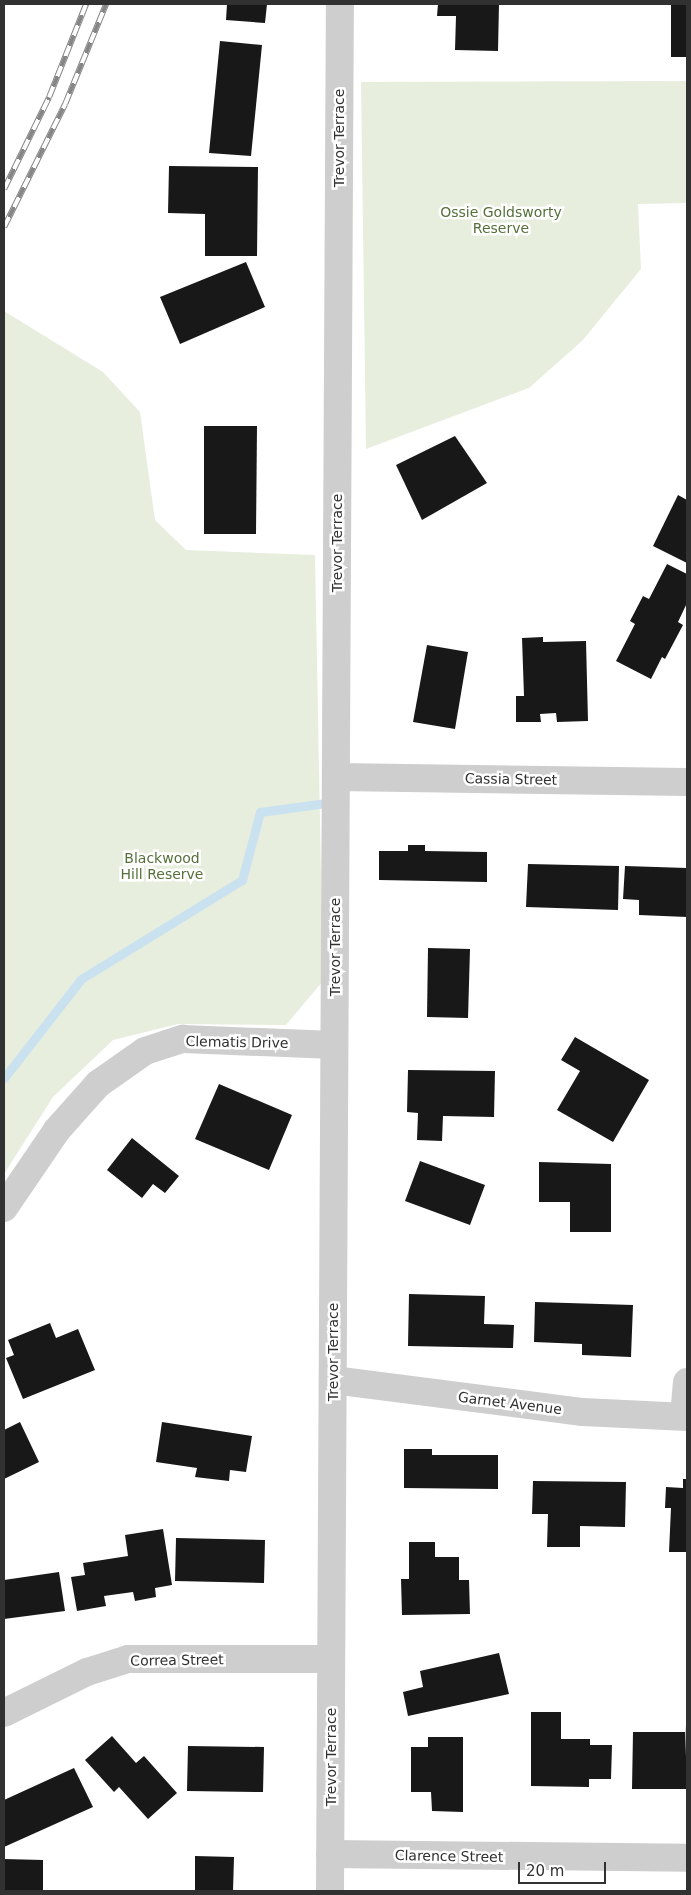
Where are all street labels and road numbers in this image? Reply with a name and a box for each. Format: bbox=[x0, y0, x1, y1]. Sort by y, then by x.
street label: Trevor Terrace bbox=[331, 89, 347, 187]
street label: Trevor Terrace bbox=[329, 494, 345, 592]
street label: Cassia Street bbox=[465, 770, 557, 788]
street label: Trevor Terrace bbox=[327, 898, 343, 996]
street label: Clematis Drive bbox=[185, 1033, 289, 1051]
street label: Trevor Terrace bbox=[325, 1303, 341, 1401]
street label: Garnet Avenue bbox=[457, 1388, 563, 1418]
street label: Correa Street bbox=[130, 1651, 224, 1669]
street label: Trevor Terrace bbox=[323, 1708, 339, 1806]
street label: Clarence Street bbox=[395, 1847, 503, 1865]

